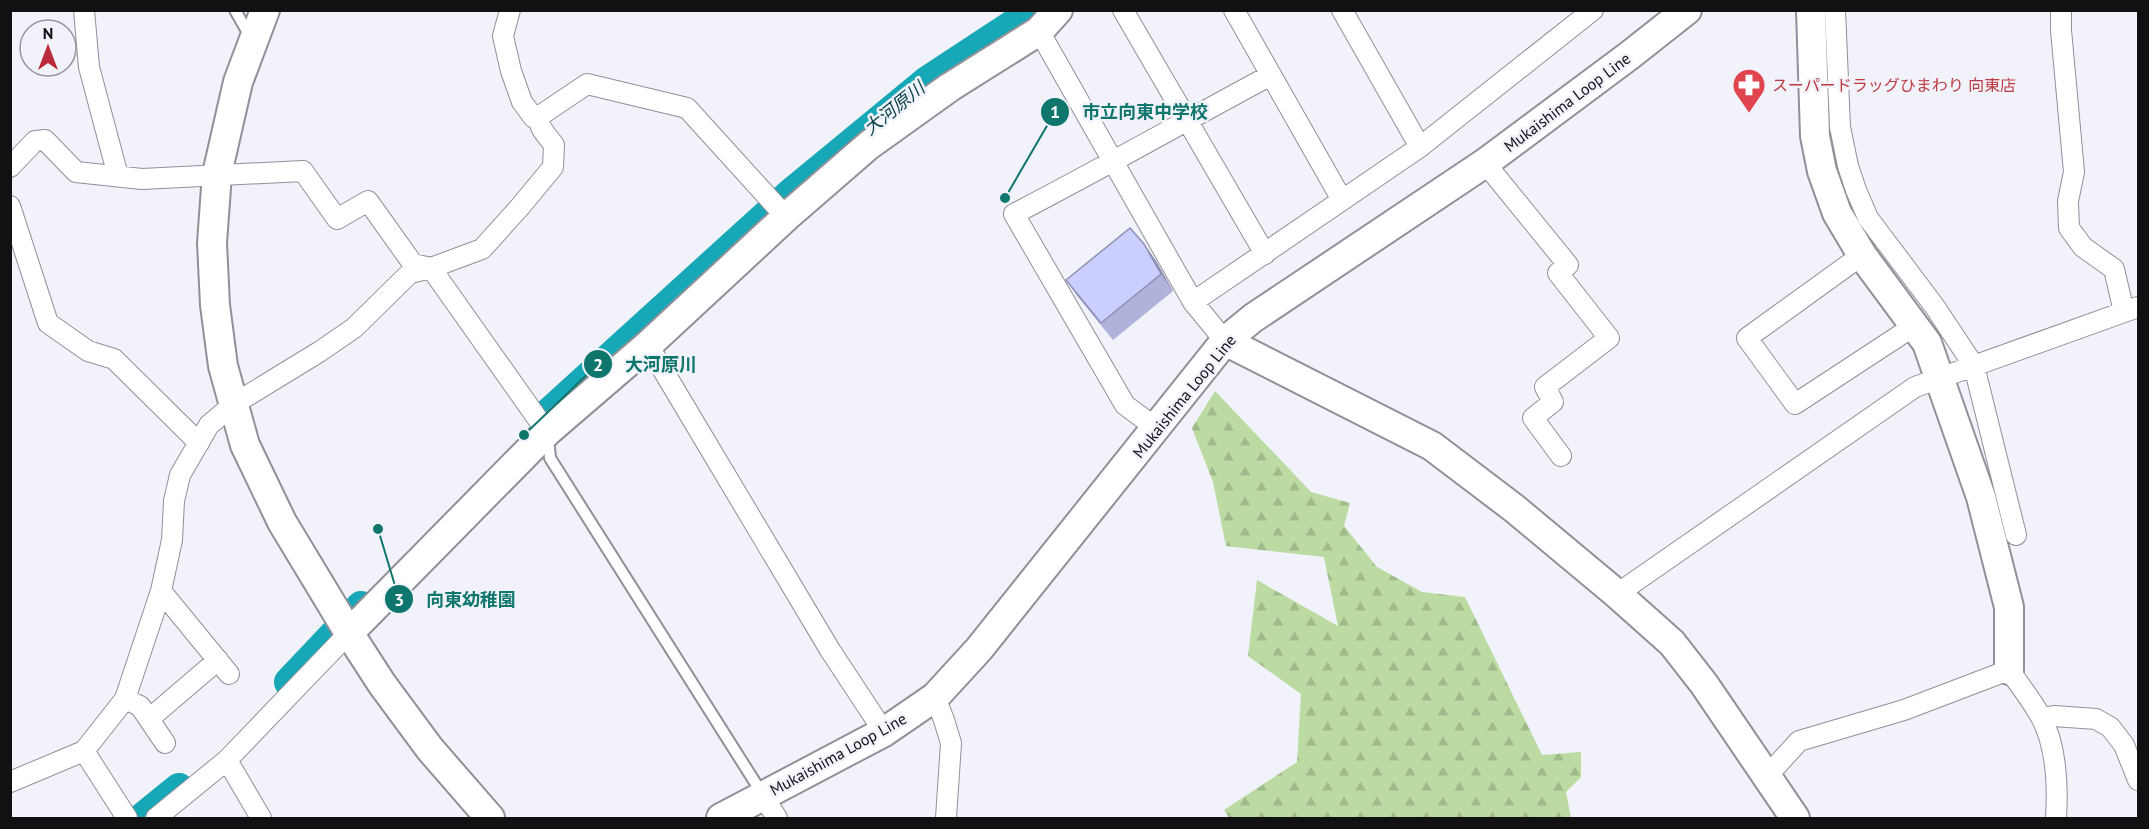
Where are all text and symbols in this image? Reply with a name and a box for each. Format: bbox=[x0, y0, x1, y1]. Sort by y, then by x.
north arrow bbox=[18, 18, 78, 78]
text: N bbox=[43, 23, 53, 43]
street label: Mukaishima Loop Line bbox=[1500, 48, 1634, 156]
pharmacy icon: スーパードラッグひまわり 向東店 bbox=[1731, 67, 1767, 114]
water label: 大河原川 bbox=[859, 75, 931, 140]
place label: スーパードラッグひまわり 向東店 bbox=[1772, 75, 2016, 95]
callout: 市立向東中学校 bbox=[1040, 94, 1220, 130]
text: 1 bbox=[1050, 100, 1060, 123]
text: 市立向東中学校 bbox=[1082, 100, 1208, 123]
street label: Mukaishima Loop Line bbox=[1128, 330, 1240, 462]
callout: 大河原川 bbox=[583, 346, 709, 382]
text: 2 bbox=[593, 353, 603, 376]
text: 大河原川 bbox=[625, 353, 697, 376]
callout: 向東幼稚園 bbox=[384, 581, 528, 617]
text: 3 bbox=[394, 588, 404, 611]
text: 向東幼稚園 bbox=[426, 588, 516, 611]
street label: Mukaishima Loop Line bbox=[766, 708, 910, 800]

